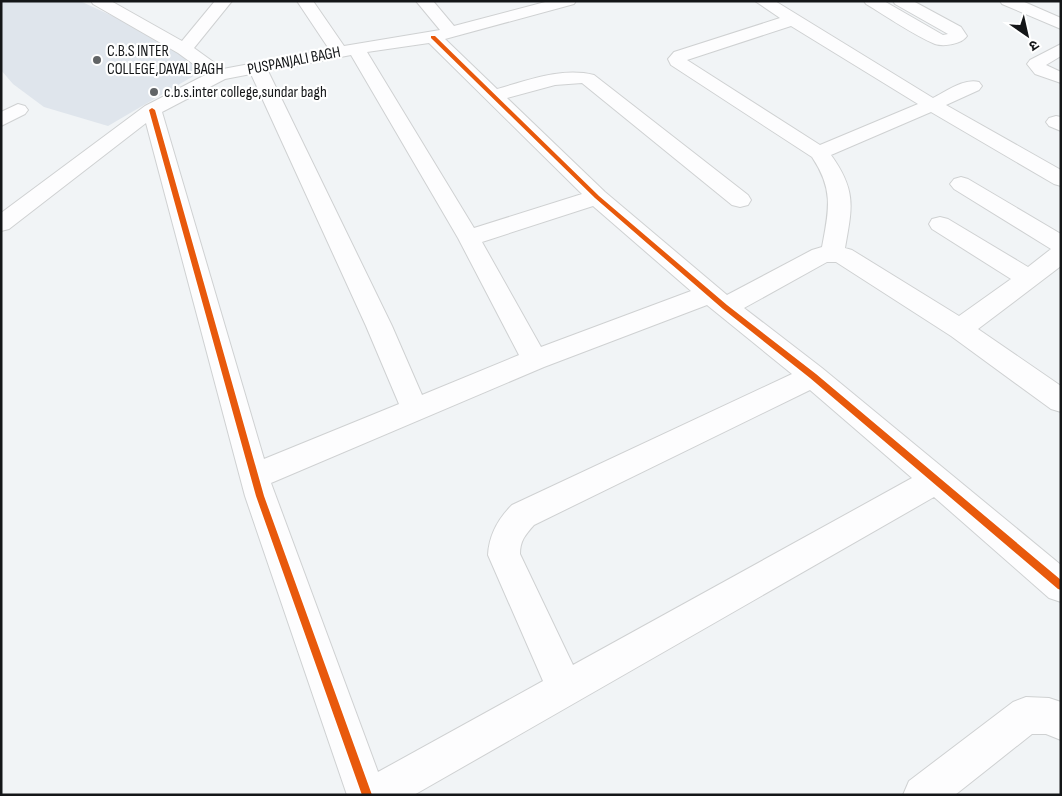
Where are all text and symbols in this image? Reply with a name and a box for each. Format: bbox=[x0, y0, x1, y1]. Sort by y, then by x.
north arrow bbox=[1002, 10, 1052, 60]
text: उ bbox=[1025, 36, 1042, 55]
place label: C.B.S INTER COLLEGE,DAYAL BAGH bbox=[107, 42, 224, 79]
street label: PUSPANJALI BAGH bbox=[246, 43, 342, 79]
marker: C.B.S INTER COLLEGE,DAYAL BAGH bbox=[91, 54, 103, 66]
place label: c.b.s.inter college,sundar bagh bbox=[164, 83, 327, 102]
marker: c.b.s.inter college,sundar bagh bbox=[148, 86, 160, 98]

